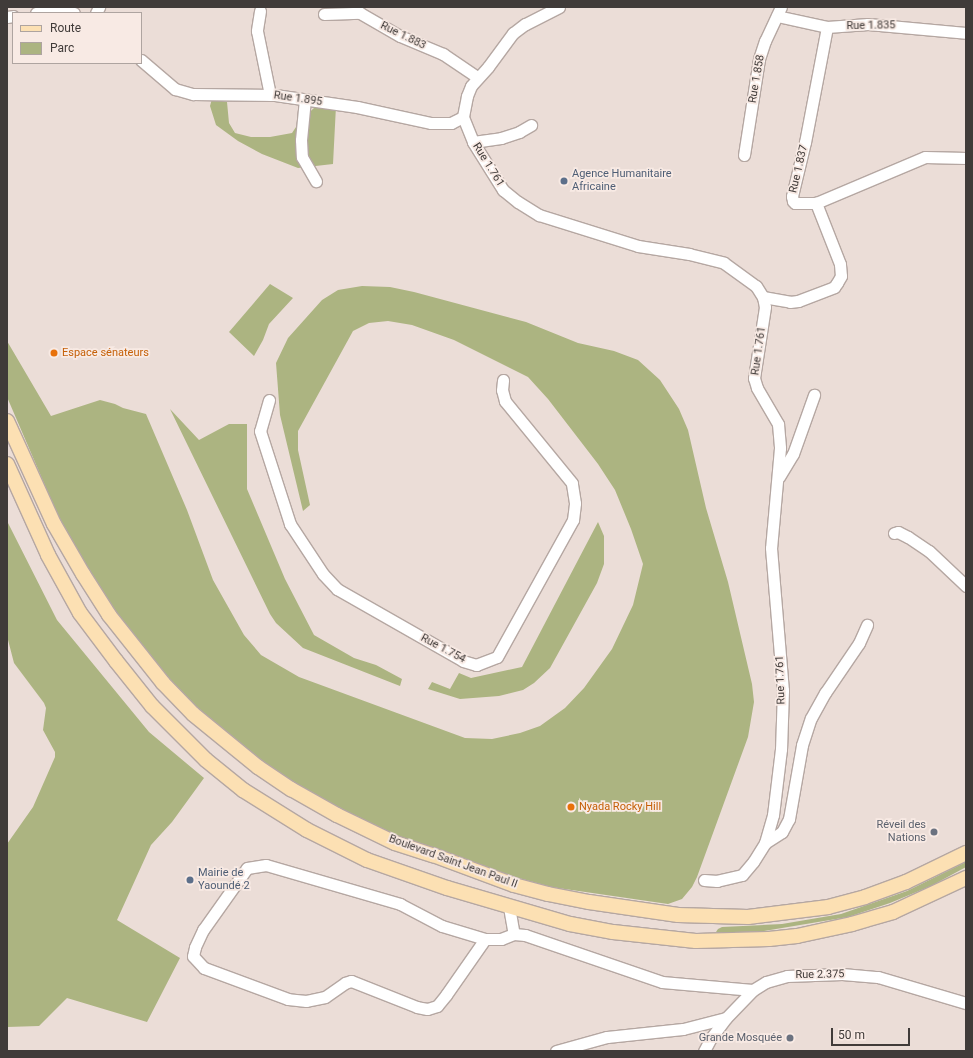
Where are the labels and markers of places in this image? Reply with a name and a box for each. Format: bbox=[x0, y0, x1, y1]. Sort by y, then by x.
place label: Agence Humanitaire Africaine bbox=[572, 168, 672, 194]
marker: Agence Humanitaire Africaine bbox=[559, 176, 569, 186]
place label: Espace sénateurs bbox=[62, 346, 149, 360]
marker: Espace sénateurs bbox=[49, 348, 59, 358]
place label: Nyada Rocky Hill bbox=[579, 800, 661, 814]
marker: Nyada Rocky Hill bbox=[566, 802, 576, 812]
place label: Réveil des Nations bbox=[877, 819, 926, 845]
marker: Réveil des Nations bbox=[929, 827, 939, 837]
place label: Mairie de Yaoundé 2 bbox=[198, 867, 250, 893]
marker: Mairie de Yaoundé 2 bbox=[185, 875, 195, 885]
place label: Grande Mosquée bbox=[699, 1031, 782, 1045]
marker: Grande Mosquée bbox=[785, 1033, 795, 1043]

